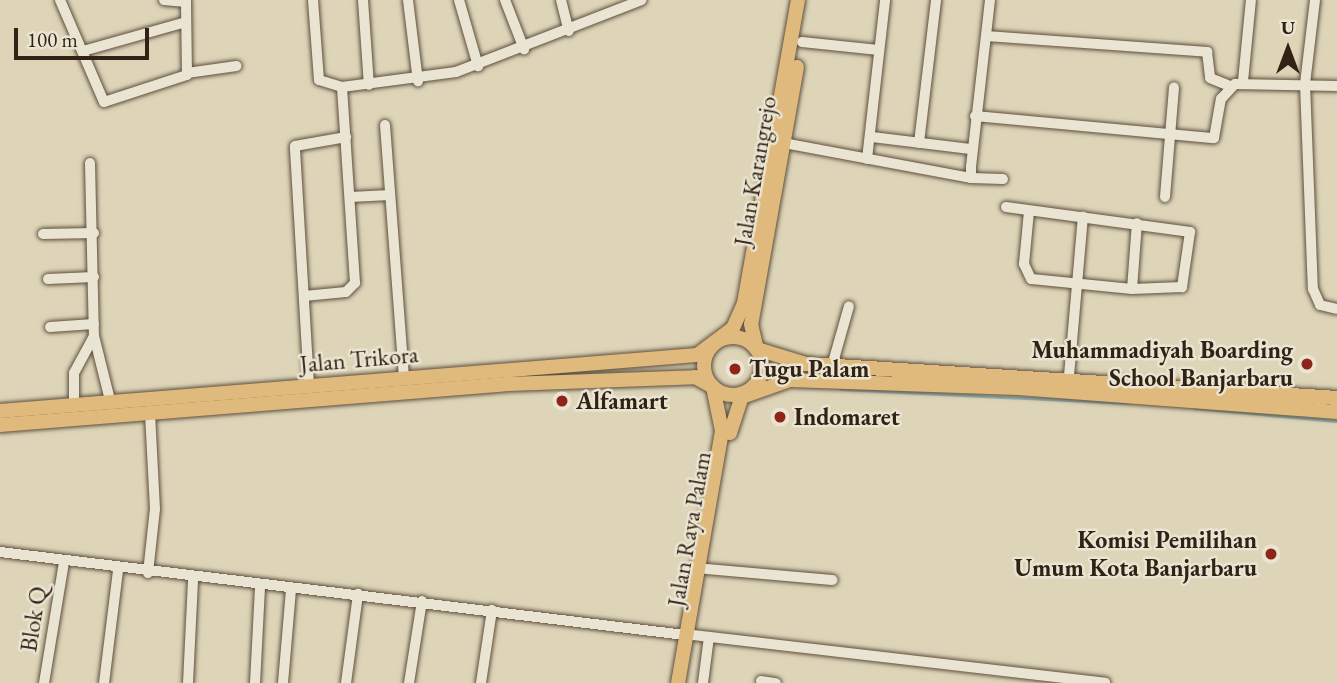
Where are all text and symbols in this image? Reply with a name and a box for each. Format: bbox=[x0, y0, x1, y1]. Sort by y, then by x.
scale bar bbox=[18, 14, 152, 58]
north arrow bbox=[1253, 14, 1323, 84]
text: U bbox=[1281, 15, 1295, 40]
text: 100 m bbox=[27, 26, 78, 53]
street label: Jalan Karangrejo bbox=[728, 94, 782, 248]
place label: Muhammadiyah Boarding School Banjarbaru bbox=[1031, 336, 1293, 392]
street label: Jalan Trikora bbox=[299, 339, 419, 379]
place label: Tugu Palam bbox=[749, 355, 869, 383]
marker: Muhammadiyah Boarding School Banjarbaru bbox=[1299, 356, 1315, 372]
marker: Tugu Palam bbox=[727, 361, 743, 377]
place label: Alfamart bbox=[576, 387, 668, 415]
marker: Alfamart bbox=[554, 393, 570, 409]
place label: Indomaret bbox=[794, 403, 900, 431]
marker: Indomaret bbox=[772, 409, 788, 425]
street label: Jalan Raya Palam bbox=[661, 449, 717, 609]
place label: Komisi Pemilihan Umum Kota Banjarbaru bbox=[1014, 526, 1257, 582]
marker: Komisi Pemilihan Umum Kota Banjarbaru bbox=[1263, 546, 1279, 562]
street label: Blok Q bbox=[14, 584, 52, 654]

